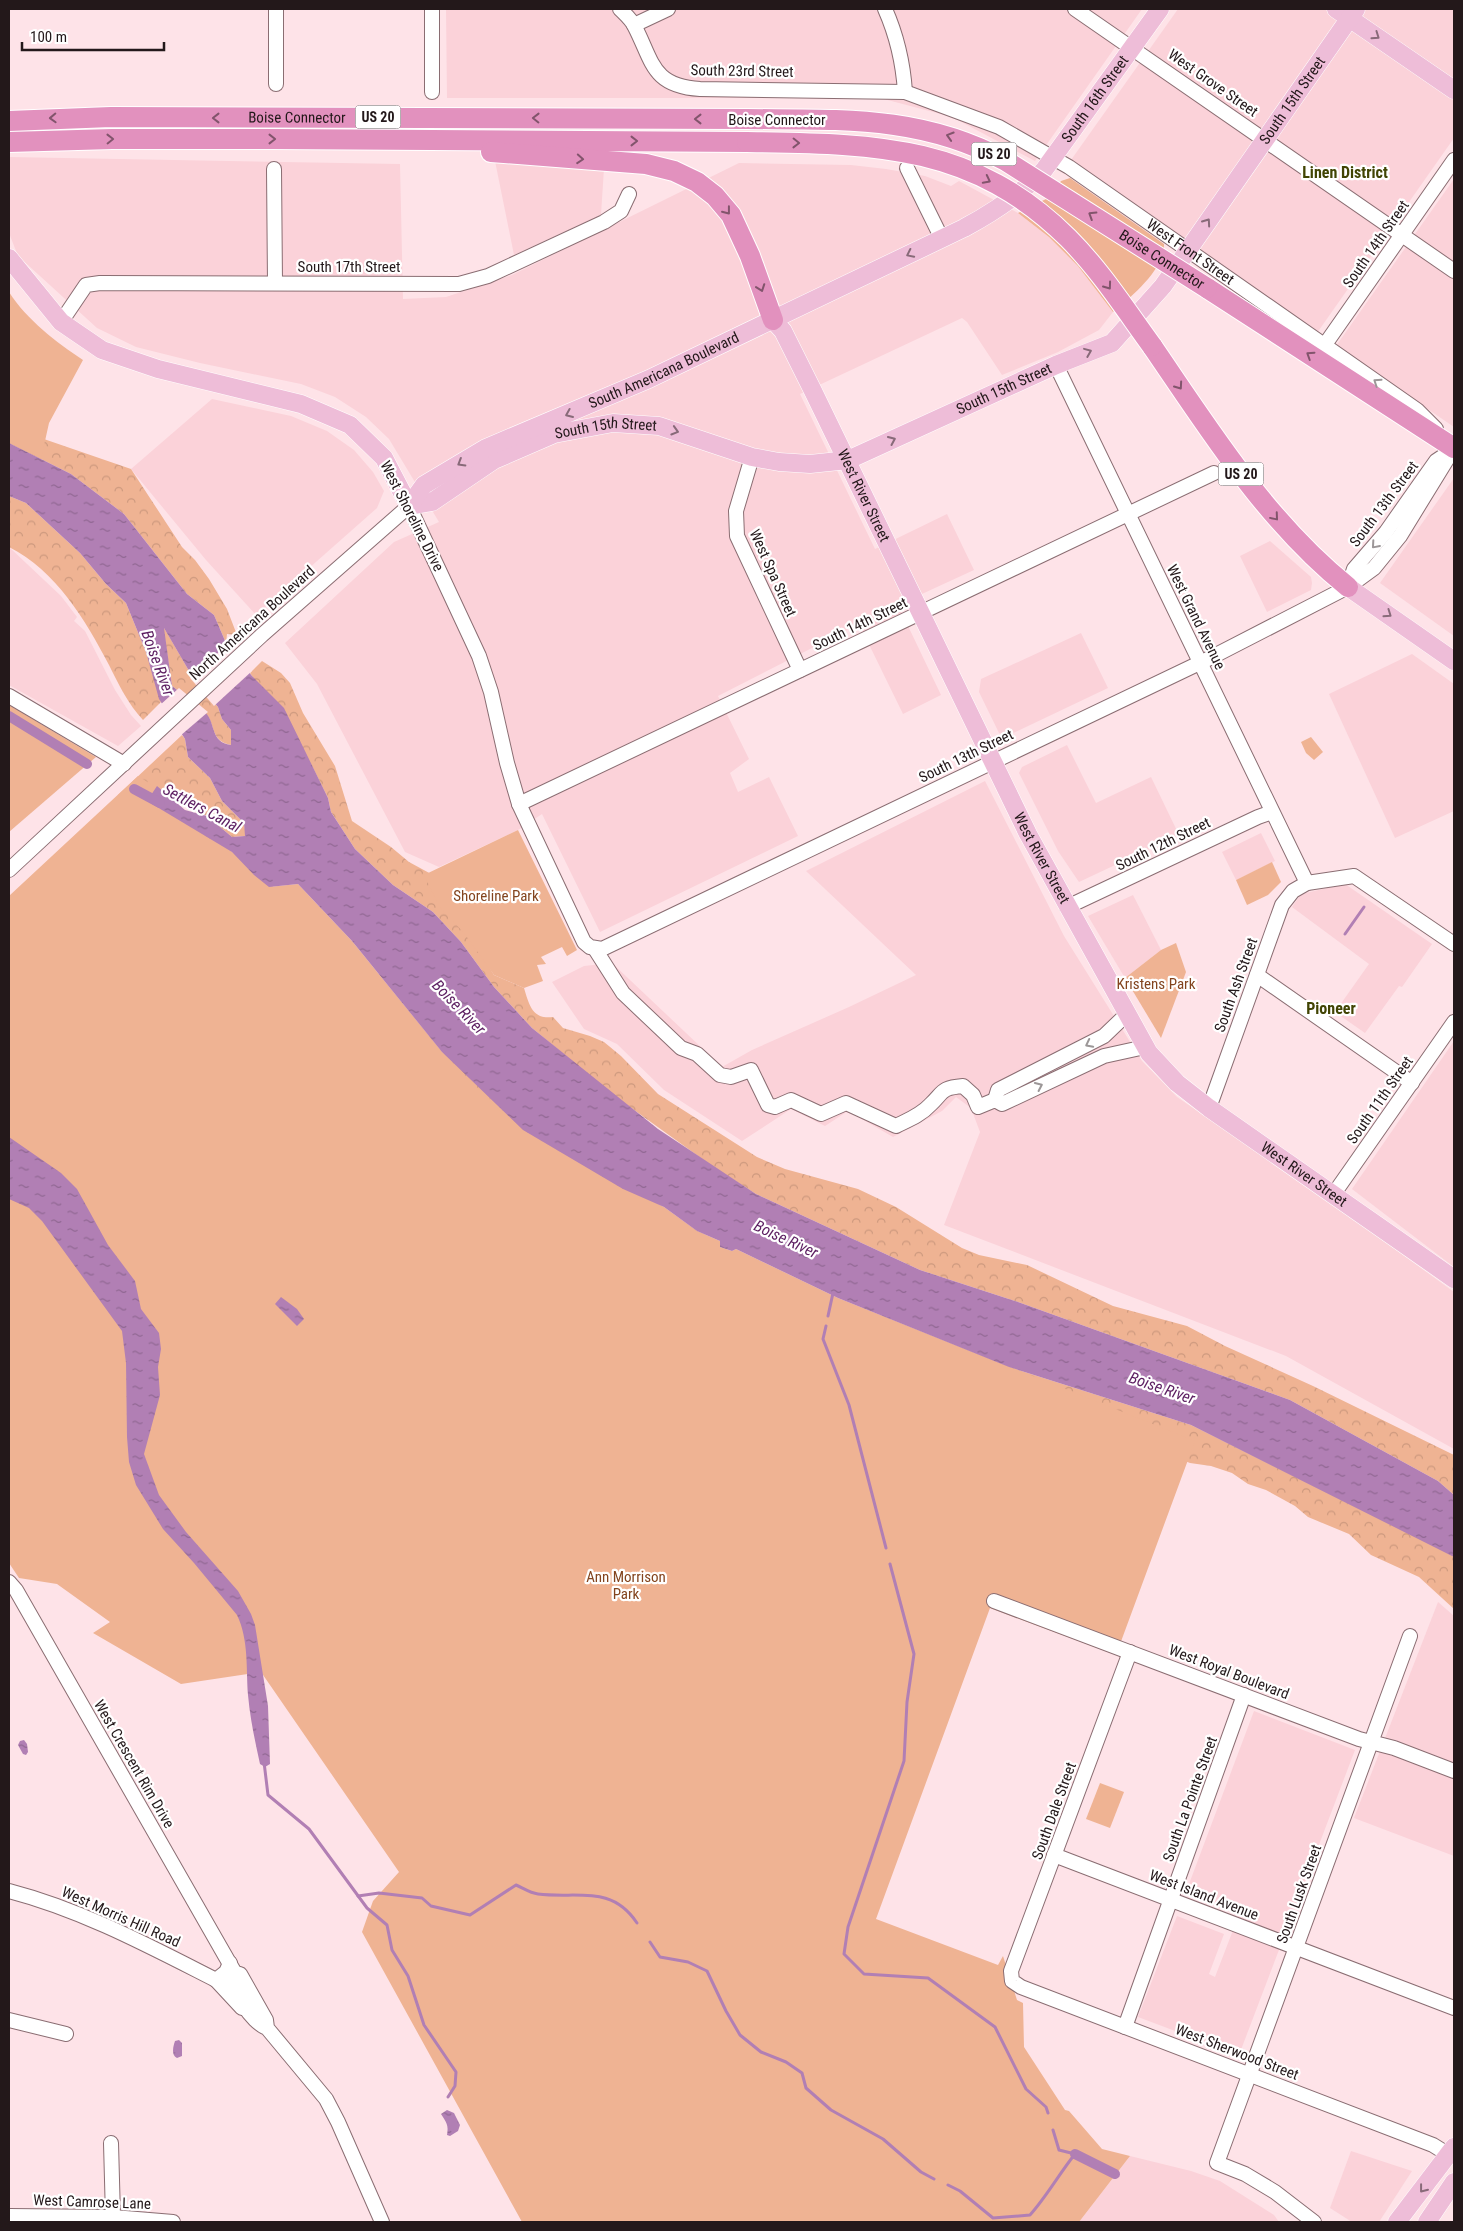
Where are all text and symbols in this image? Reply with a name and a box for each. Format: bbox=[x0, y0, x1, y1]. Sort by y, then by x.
scale bar bbox=[22, 20, 165, 52]
text: 100 m bbox=[30, 28, 67, 46]
one-way arrow bbox=[1371, 30, 1380, 39]
street label: West Grove Street bbox=[1165, 45, 1261, 121]
street label: South 16th Street bbox=[1058, 52, 1132, 146]
street label: South 15th Street bbox=[1256, 53, 1329, 148]
street label: South 23rd Street bbox=[690, 61, 794, 81]
road number: US 20 bbox=[356, 105, 400, 128]
street label: Boise Connector bbox=[248, 108, 346, 127]
street label: Boise Connector bbox=[728, 111, 826, 129]
one-way arrow bbox=[49, 113, 57, 124]
one-way arrow bbox=[211, 113, 219, 123]
one-way arrow bbox=[531, 113, 539, 123]
one-way arrow bbox=[694, 114, 702, 124]
one-way arrow bbox=[947, 132, 955, 142]
one-way arrow bbox=[106, 134, 114, 144]
one-way arrow bbox=[269, 134, 277, 144]
one-way arrow bbox=[630, 136, 638, 146]
one-way arrow bbox=[792, 138, 800, 148]
road number: US 20 bbox=[972, 142, 1016, 166]
one-way arrow bbox=[577, 153, 585, 164]
district label: Linen District bbox=[1302, 163, 1388, 182]
one-way arrow bbox=[982, 174, 991, 184]
street label: South 14th Street bbox=[1339, 197, 1413, 291]
one-way arrow bbox=[722, 205, 730, 214]
one-way arrow bbox=[1088, 212, 1098, 221]
street label: West Front Street bbox=[1143, 215, 1238, 288]
one-way arrow bbox=[1201, 218, 1210, 227]
street label: Boise Connector bbox=[1116, 226, 1208, 293]
one-way arrow bbox=[906, 248, 915, 259]
street label: South 17th Street bbox=[298, 258, 400, 276]
one-way arrow bbox=[1102, 280, 1111, 290]
one-way arrow bbox=[755, 283, 765, 292]
street label: South Americana Boulevard bbox=[586, 328, 742, 413]
one-way arrow bbox=[1083, 348, 1092, 359]
one-way arrow bbox=[1307, 352, 1316, 361]
street label: South 15th Street bbox=[953, 359, 1055, 418]
one-way arrow bbox=[1373, 379, 1383, 388]
one-way arrow bbox=[1173, 380, 1182, 390]
one-way arrow bbox=[565, 407, 574, 418]
street label: South 15th Street bbox=[553, 414, 657, 443]
one-way arrow bbox=[670, 425, 679, 435]
one-way arrow bbox=[887, 436, 896, 447]
street label: West River Street bbox=[834, 446, 894, 545]
one-way arrow bbox=[458, 457, 467, 467]
street label: West Shoreline Drive bbox=[376, 458, 448, 574]
street label: South 13th Street bbox=[1346, 458, 1422, 550]
road number: US 20 bbox=[1218, 462, 1264, 486]
one-way arrow bbox=[1270, 512, 1279, 521]
street label: West Spa Street bbox=[746, 526, 800, 620]
one-way arrow bbox=[1372, 540, 1381, 549]
street label: North Americana Boulevard bbox=[186, 562, 318, 684]
street label: West Grand Avenue bbox=[1163, 562, 1229, 672]
street label: South 14th Street bbox=[810, 593, 910, 655]
one-way arrow bbox=[1382, 608, 1392, 617]
water label: Boise River bbox=[137, 628, 179, 699]
street label: South 13th Street bbox=[916, 725, 1016, 787]
water label: Settlers Canal bbox=[160, 780, 245, 837]
street label: West River Street bbox=[1010, 810, 1074, 907]
street label: South 12th Street bbox=[1113, 813, 1213, 875]
park label: Shoreline Park bbox=[453, 887, 539, 905]
street label: South Ash Street bbox=[1211, 935, 1261, 1035]
park label: Kristens Park bbox=[1117, 975, 1196, 993]
water label: Boise River bbox=[428, 976, 490, 1039]
district label: Pioneer bbox=[1306, 999, 1356, 1018]
one-way arrow bbox=[1085, 1038, 1094, 1048]
street label: South 11th Street bbox=[1343, 1053, 1417, 1147]
one-way arrow bbox=[1034, 1082, 1043, 1093]
street label: West River Street bbox=[1257, 1138, 1351, 1211]
water label: Boise River bbox=[751, 1216, 822, 1263]
water label: Boise River bbox=[1127, 1368, 1199, 1408]
park label: Ann Morrison Park bbox=[586, 1568, 666, 1603]
street label: West Royal Boulevard bbox=[1166, 1641, 1292, 1703]
street label: West Crescent Rim Drive bbox=[90, 1697, 178, 1831]
street label: South La Pointe Street bbox=[1159, 1734, 1221, 1864]
street label: South Dale Street bbox=[1028, 1760, 1080, 1862]
street label: South Lusk Street bbox=[1273, 1842, 1325, 1946]
street label: West Island Avenue bbox=[1147, 1866, 1261, 1924]
street label: West Morris Hill Road bbox=[59, 1883, 183, 1951]
street label: West Sherwood Street bbox=[1173, 2020, 1301, 2084]
one-way arrow bbox=[1420, 2183, 1429, 2193]
street label: West Camrose Lane bbox=[33, 2191, 151, 2213]

